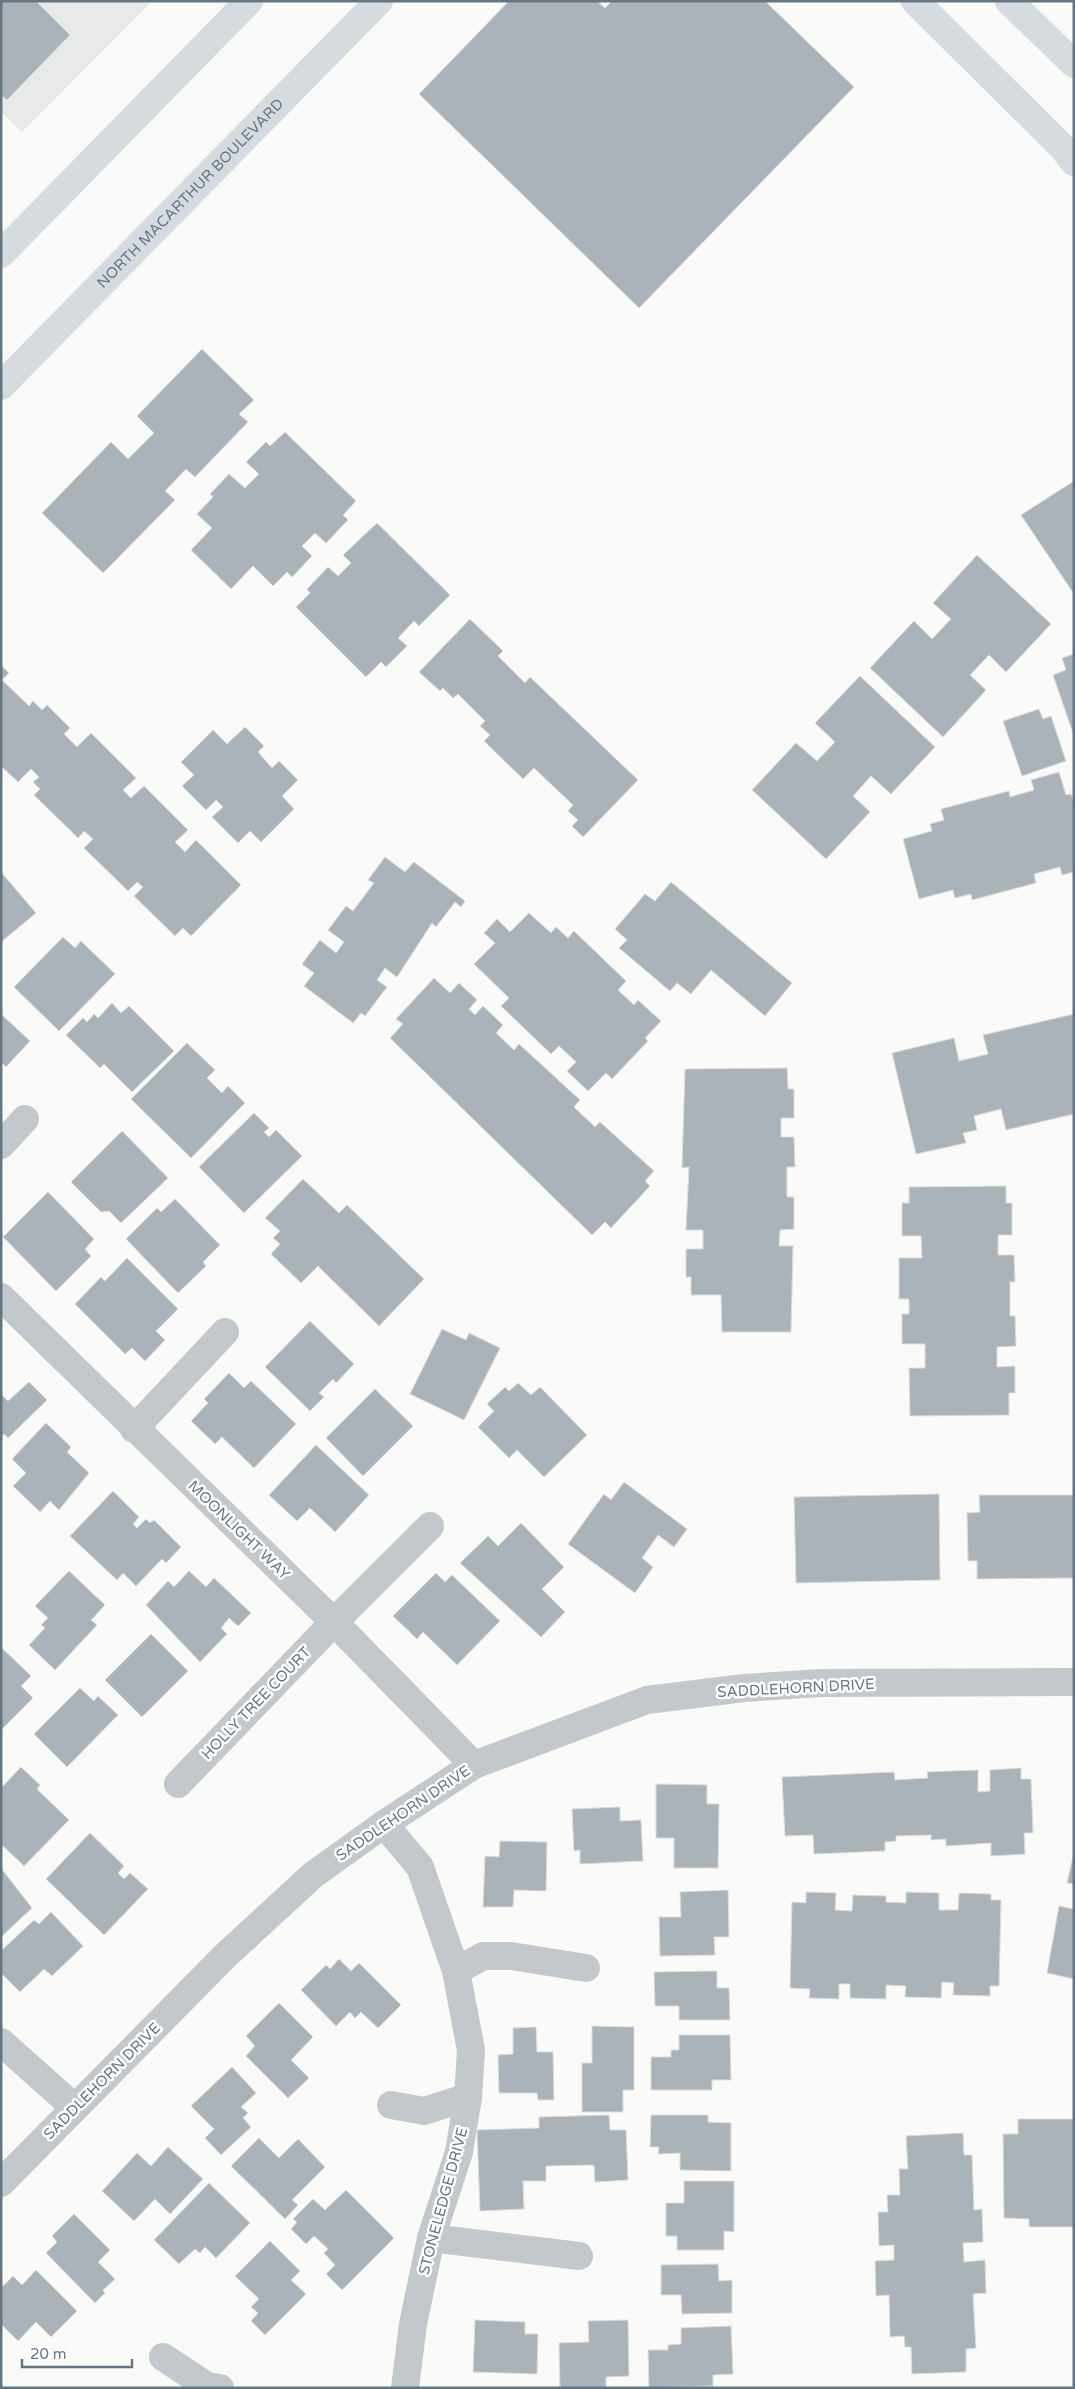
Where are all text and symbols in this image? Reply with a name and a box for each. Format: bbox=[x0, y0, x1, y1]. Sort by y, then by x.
street label: NORTH MACARTHUR BOULEVARD bbox=[93, 95, 287, 292]
street label: MOONLIGHT WAY bbox=[184, 1477, 294, 1583]
street label: HOLLY TREE COURT bbox=[198, 1643, 314, 1763]
street label: SADDLEHORN DRIVE bbox=[717, 1675, 875, 1701]
street label: SADDLEHORN DRIVE bbox=[333, 1761, 473, 1865]
street label: SADDLEHORN DRIVE bbox=[40, 2019, 164, 2143]
street label: STONELEDGE DRIVE bbox=[415, 2125, 471, 2277]
scale bar bbox=[22, 2336, 132, 2368]
text: 20 m bbox=[30, 2345, 67, 2363]

